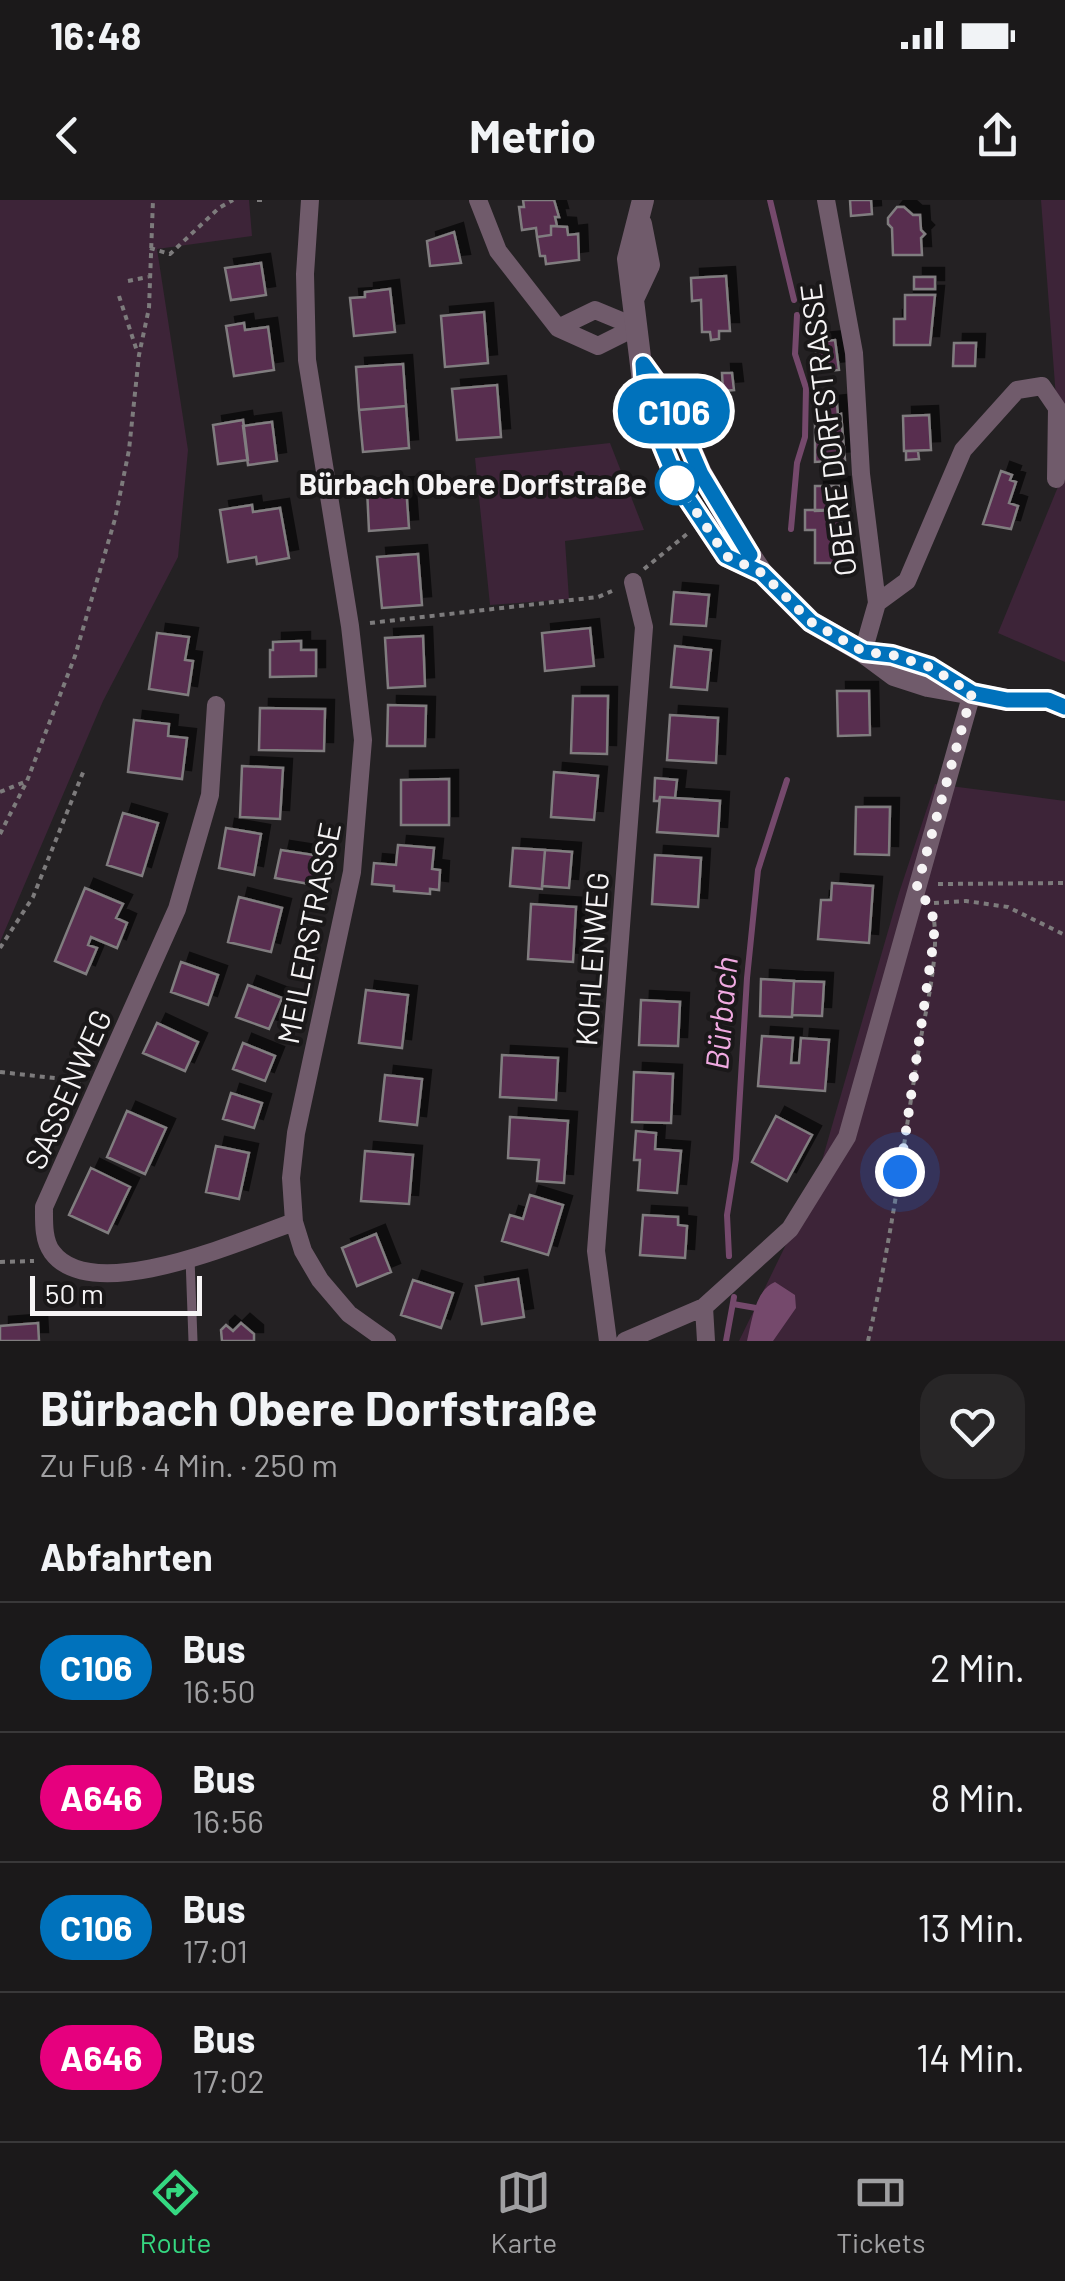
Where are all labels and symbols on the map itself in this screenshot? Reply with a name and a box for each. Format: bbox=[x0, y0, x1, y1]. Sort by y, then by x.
street label: OBERE DORFSTRASSE bbox=[791, 282, 863, 578]
line badge: C106 bbox=[604, 378, 744, 444]
marker: Bürbach Obere Dorfstraße bbox=[656, 462, 698, 504]
place label: Bürbach Obere Dorfstraße bbox=[299, 465, 647, 501]
street label: MEILERSTRASSE bbox=[269, 819, 347, 1047]
street label: KOHLENWEG bbox=[567, 871, 615, 1047]
water label: Bürbach bbox=[696, 955, 744, 1071]
street label: SASSENWEG bbox=[16, 1004, 118, 1174]
your location bbox=[875, 1147, 925, 1197]
scale bar bbox=[30, 1271, 202, 1316]

